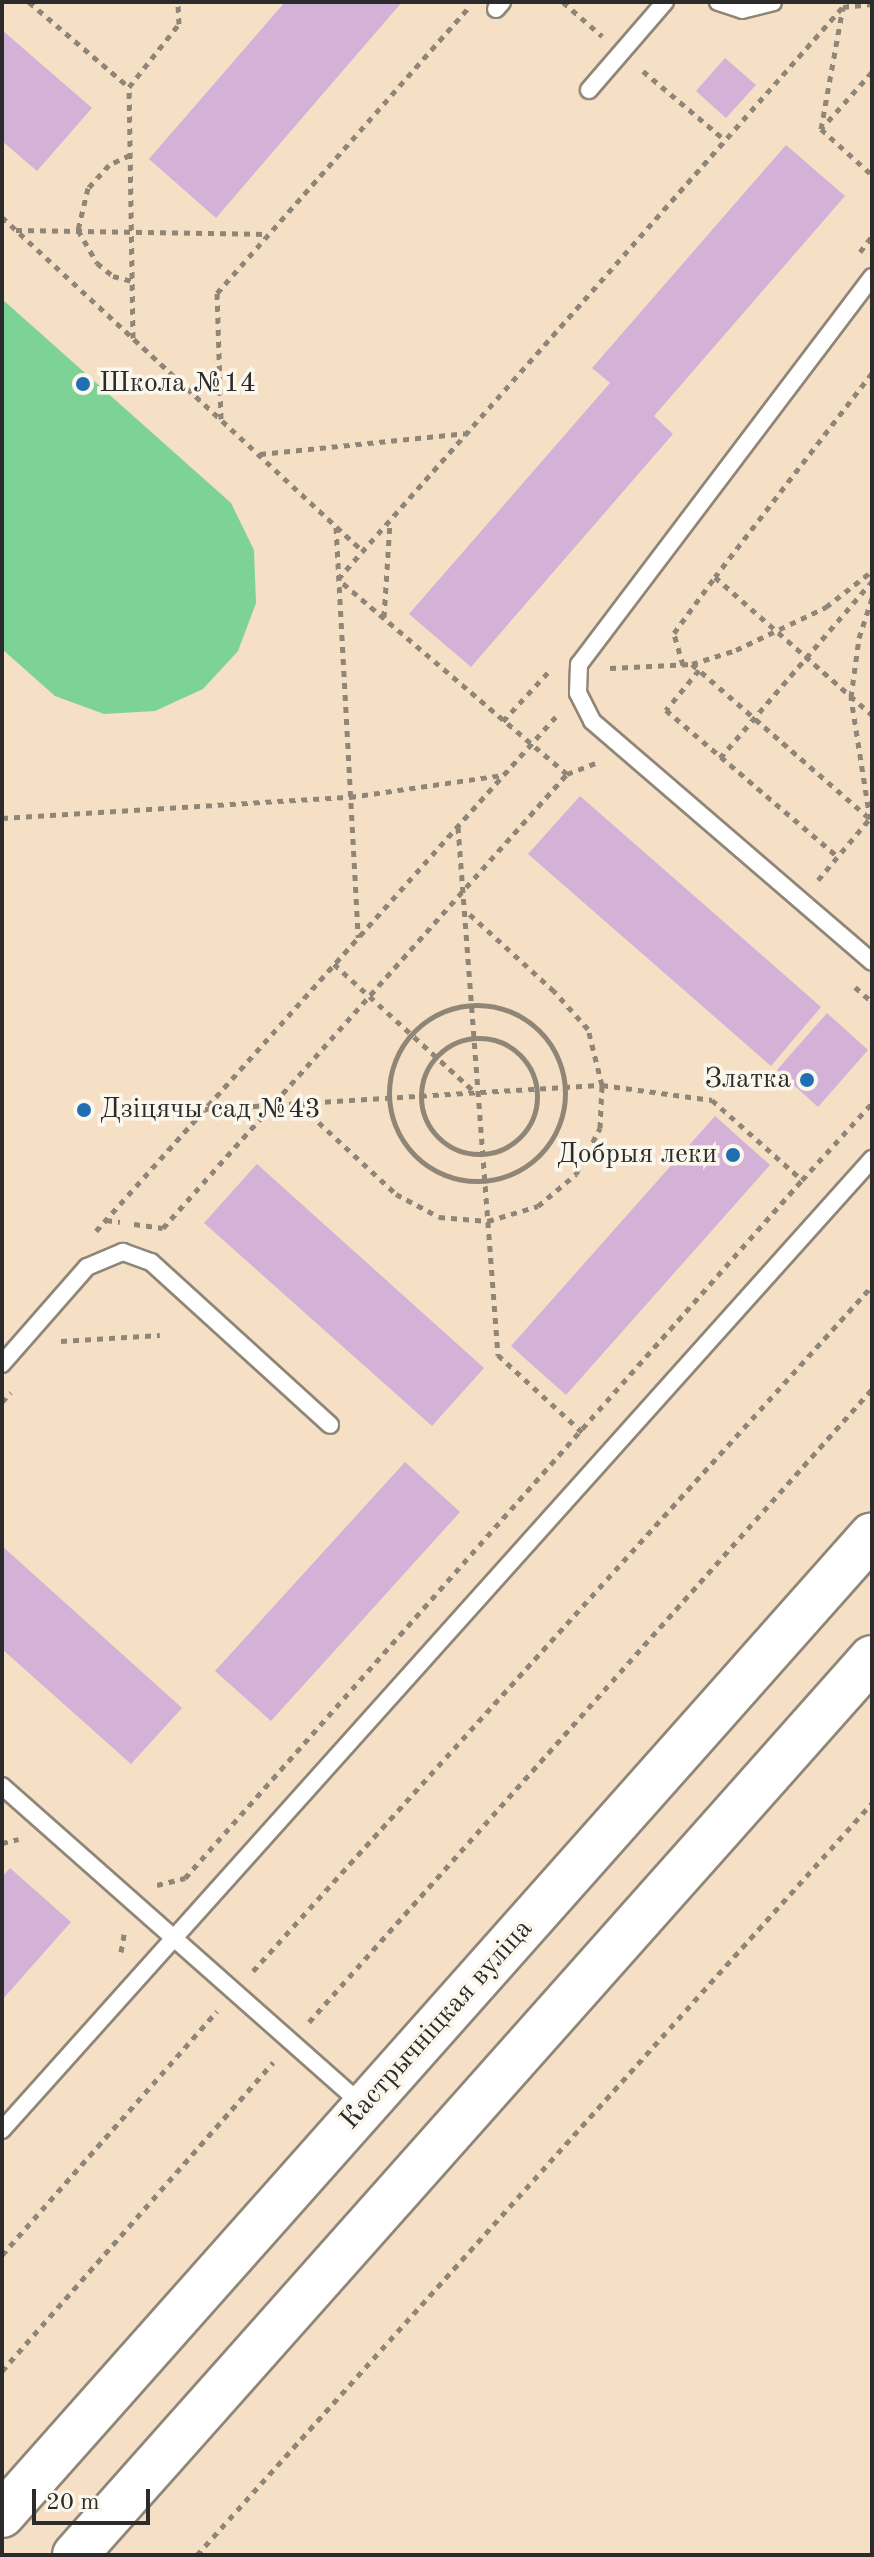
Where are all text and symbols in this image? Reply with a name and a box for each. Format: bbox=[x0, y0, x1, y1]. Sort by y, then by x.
place label: Школа №14 bbox=[99, 367, 256, 401]
marker: Школа №14 bbox=[74, 375, 92, 393]
place label: Златка bbox=[704, 1063, 791, 1097]
marker: Златка bbox=[798, 1071, 816, 1089]
place label: Дзіцячы сад №43 bbox=[100, 1093, 321, 1127]
marker: Дзіцячы сад №43 bbox=[75, 1101, 93, 1119]
place label: Добрыя леки bbox=[557, 1138, 717, 1172]
marker: Добрыя леки bbox=[724, 1146, 742, 1164]
street label: Кастрычніцкая вуліца bbox=[334, 1913, 540, 2137]
scale bar bbox=[36, 2473, 154, 2523]
text: 20 m bbox=[46, 2491, 100, 2515]

